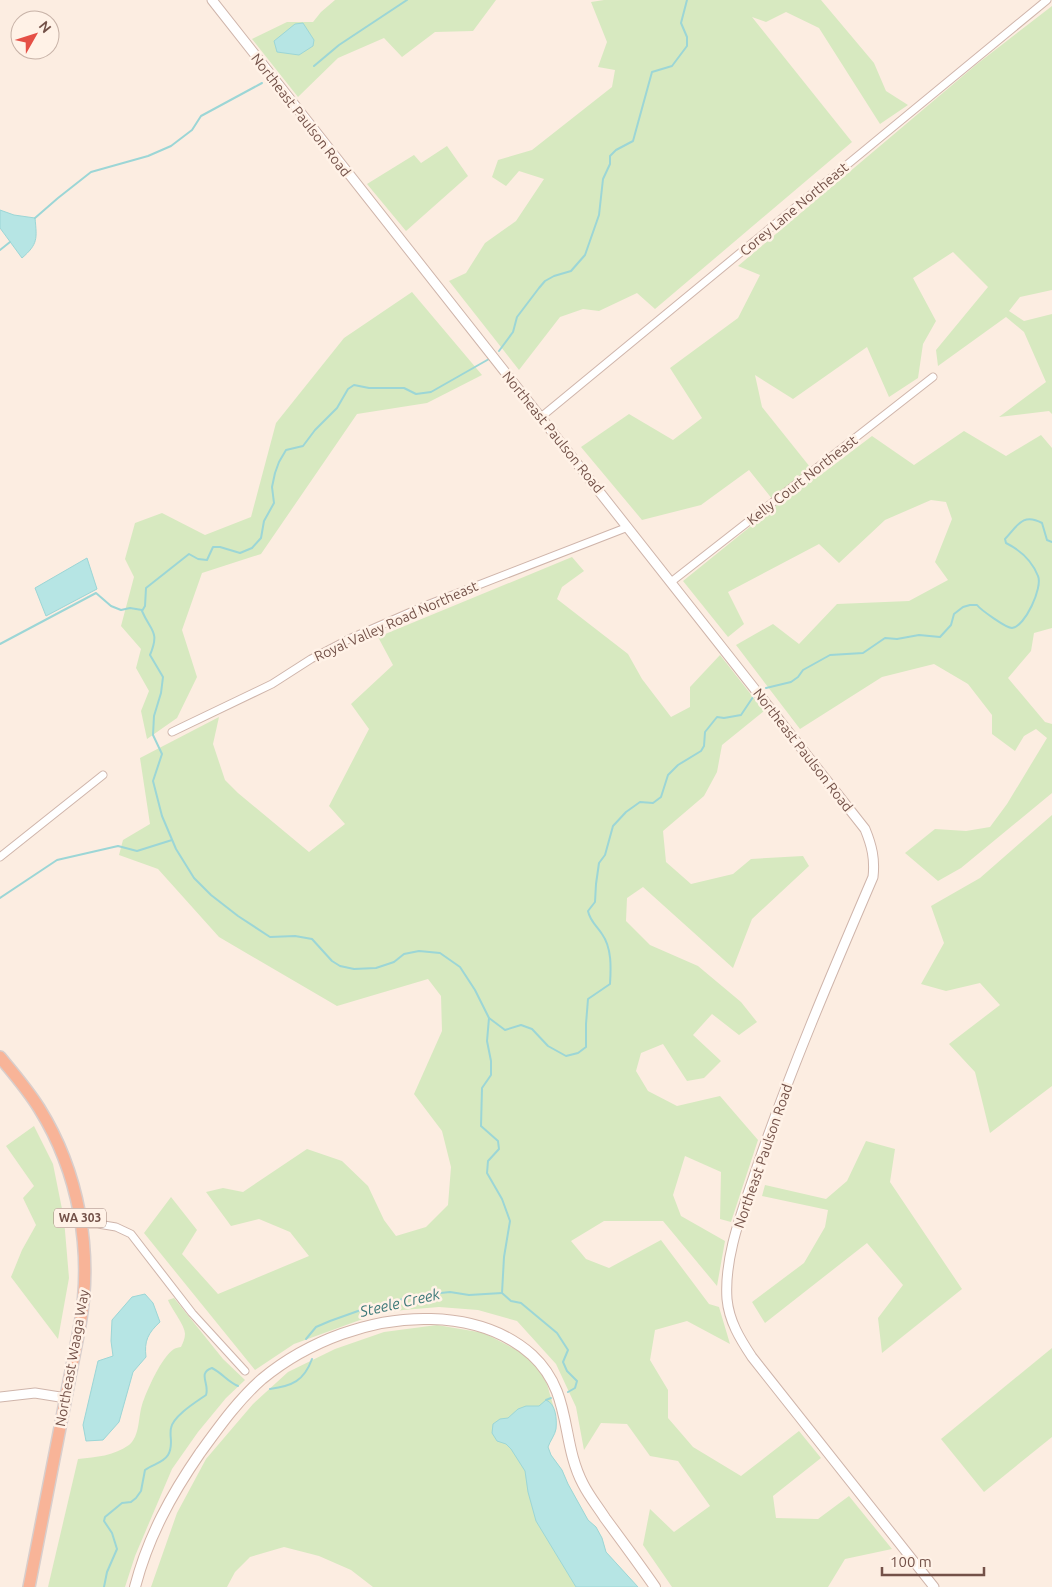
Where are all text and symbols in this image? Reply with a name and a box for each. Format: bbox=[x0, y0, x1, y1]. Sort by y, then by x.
north arrow bbox=[10, 10, 60, 60]
text: N bbox=[36, 18, 55, 36]
street label: Northeast Paulson Road bbox=[248, 50, 354, 180]
street label: Corey Lane Northeast bbox=[737, 159, 852, 259]
street label: Northeast Paulson Road bbox=[499, 368, 607, 496]
street label: Kelly Court Northeast bbox=[744, 432, 861, 528]
street label: Royal Valley Road Northeast bbox=[312, 577, 481, 664]
street label: Northeast Paulson Road bbox=[750, 685, 856, 815]
street label: Northeast Paulson Road bbox=[731, 1082, 795, 1230]
road number: WA 303 bbox=[54, 1208, 106, 1228]
water label: Steele Creek bbox=[357, 1285, 442, 1320]
street label: Northeast Waaga Way bbox=[52, 1288, 92, 1428]
scale bar bbox=[882, 1544, 984, 1576]
text: 100 m bbox=[890, 1553, 932, 1570]

